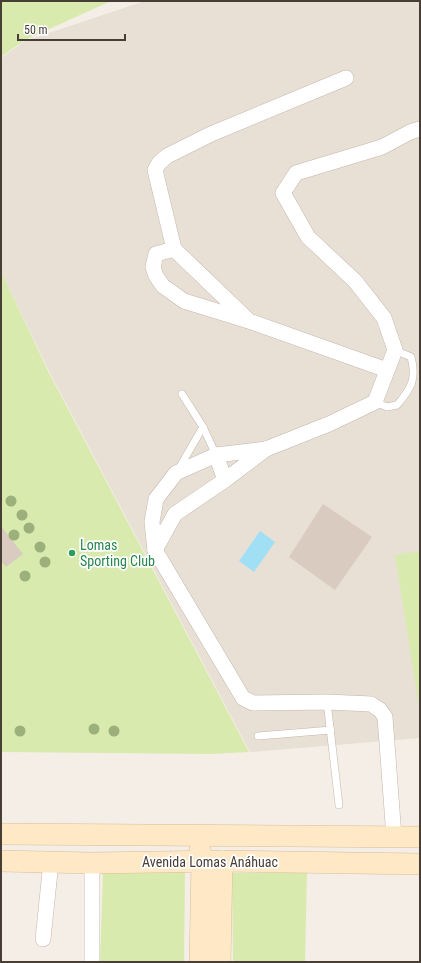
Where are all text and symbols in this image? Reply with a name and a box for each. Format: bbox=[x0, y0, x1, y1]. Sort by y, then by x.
scale bar bbox=[18, 16, 125, 42]
text: 50 m bbox=[24, 23, 48, 37]
place label: Lomas Sporting Club bbox=[80, 537, 155, 569]
marker: Lomas Sporting Club bbox=[67, 548, 77, 558]
street label: Avenida Lomas Anáhuac bbox=[142, 854, 278, 870]

